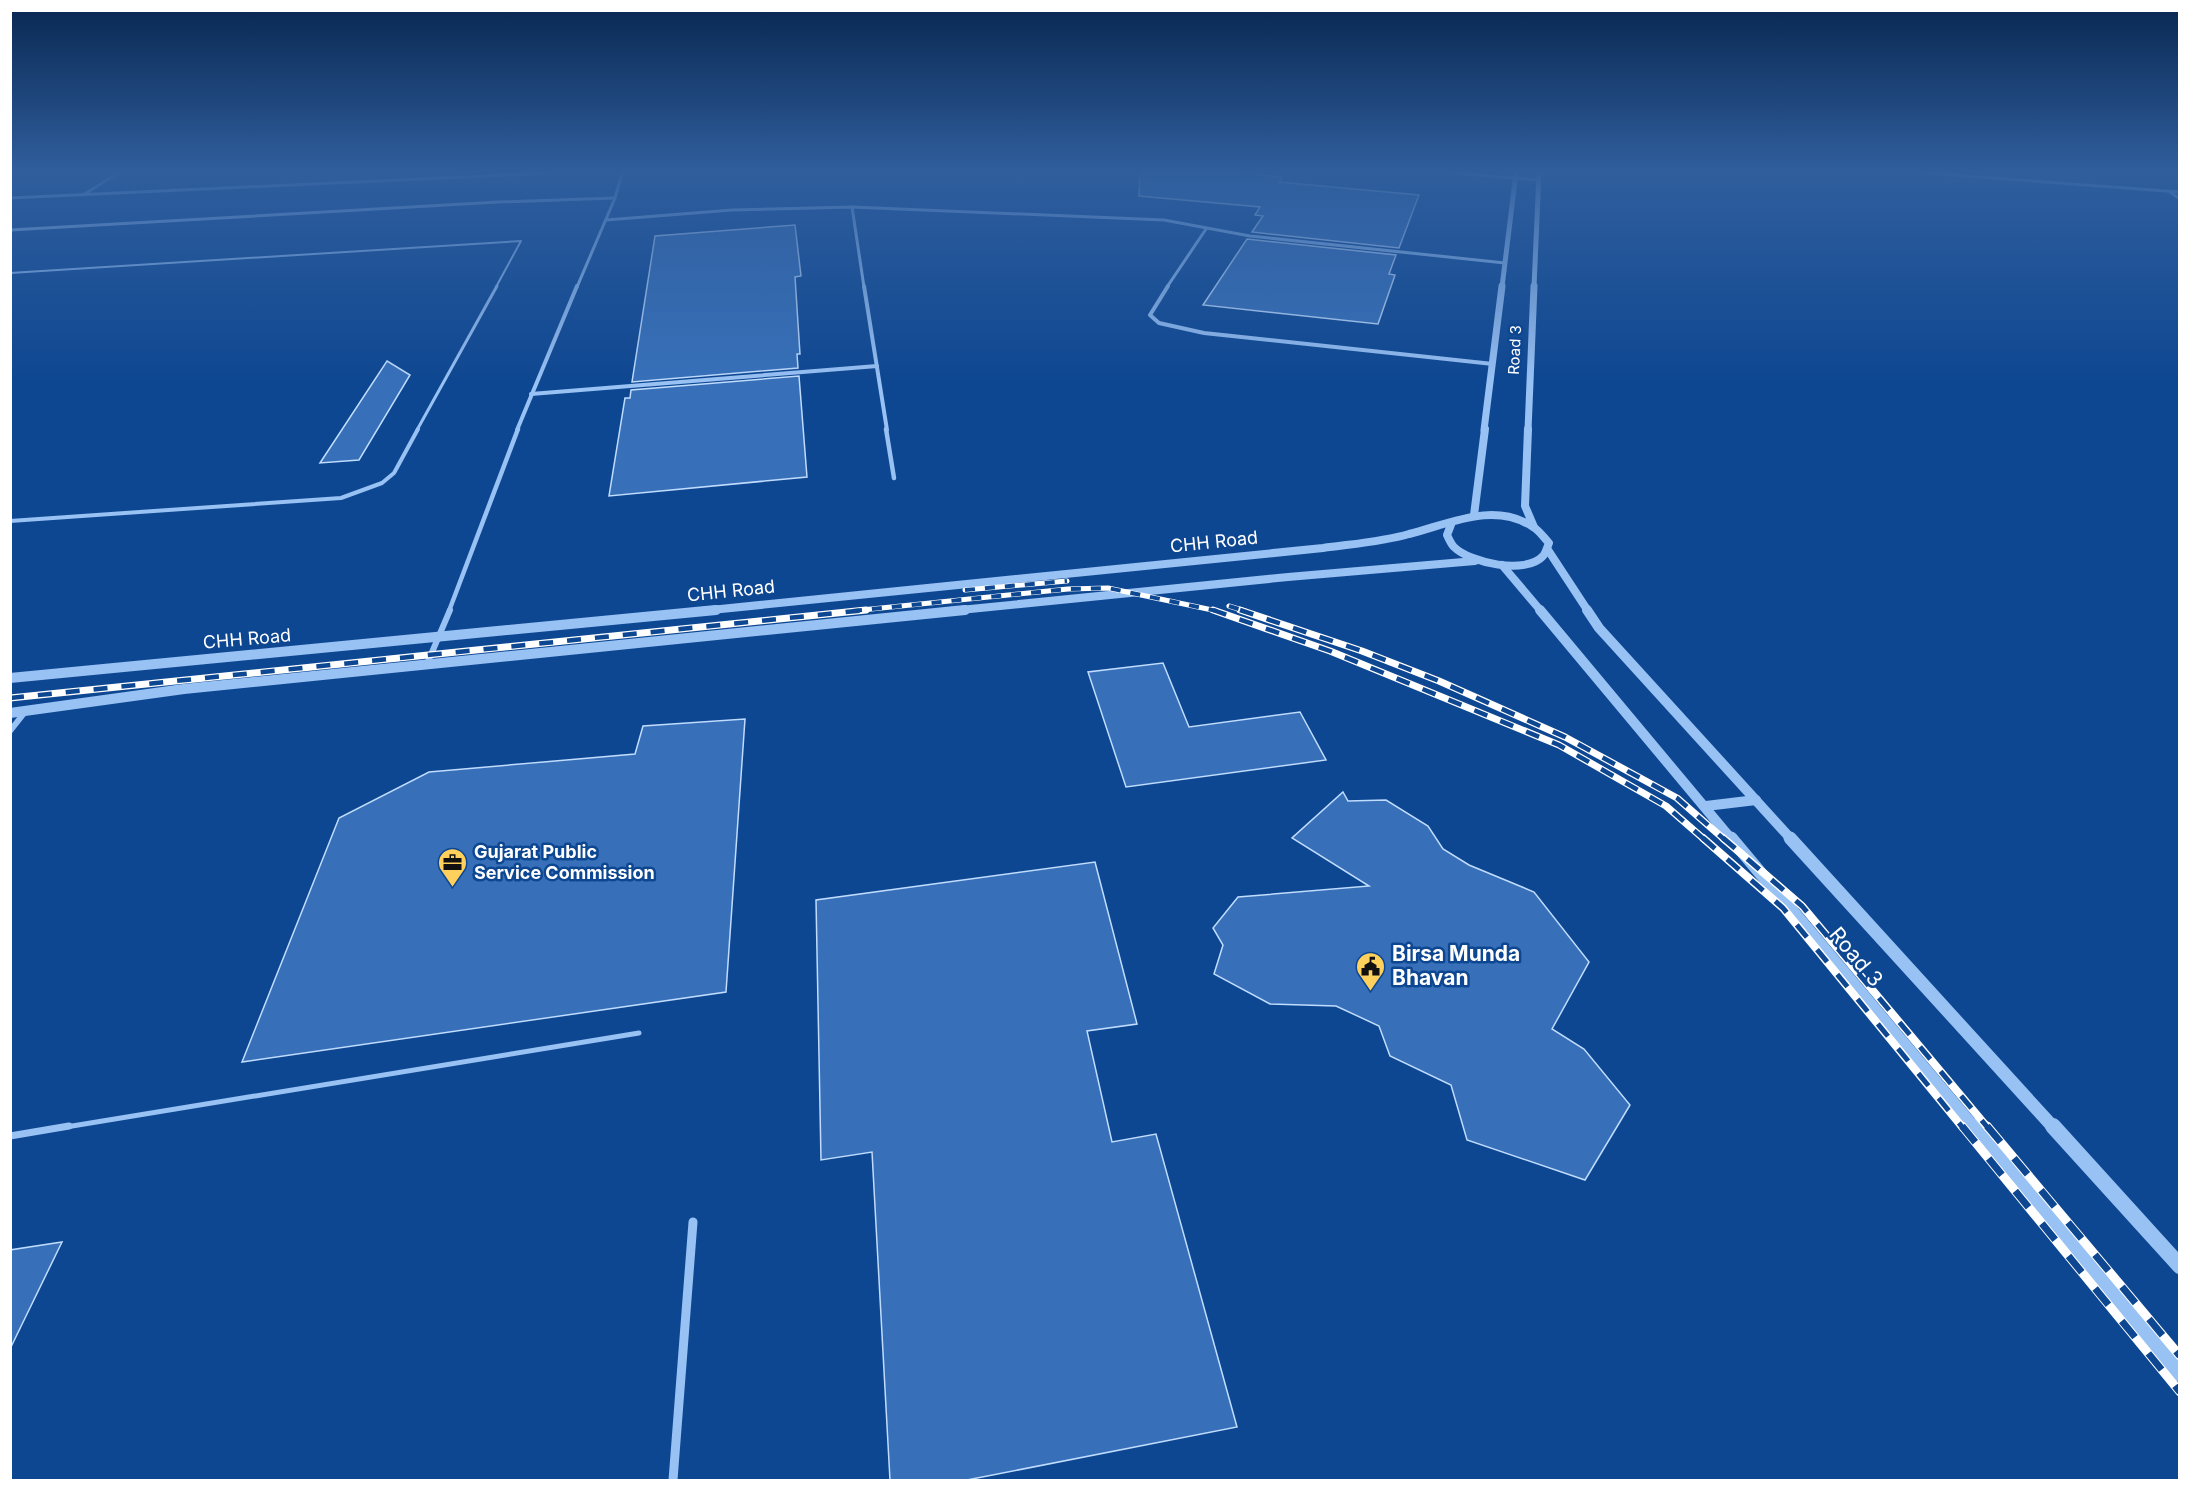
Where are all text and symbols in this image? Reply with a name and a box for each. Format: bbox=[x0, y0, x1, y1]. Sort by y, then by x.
street label: Road 3 bbox=[1504, 325, 1525, 375]
street label: CHH Road bbox=[1169, 526, 1259, 557]
street label: CHH Road bbox=[686, 575, 776, 606]
street label: CHH Road bbox=[202, 624, 292, 653]
place label: Gujarat Public Service Commission bbox=[474, 841, 655, 883]
office icon: Gujarat Public Service Commission bbox=[437, 846, 469, 888]
street label: Road 3 bbox=[1824, 922, 1888, 991]
place label: Birsa Munda Bhavan bbox=[1392, 941, 1520, 990]
public building icon: Birsa Munda Bhavan bbox=[1355, 950, 1387, 992]

